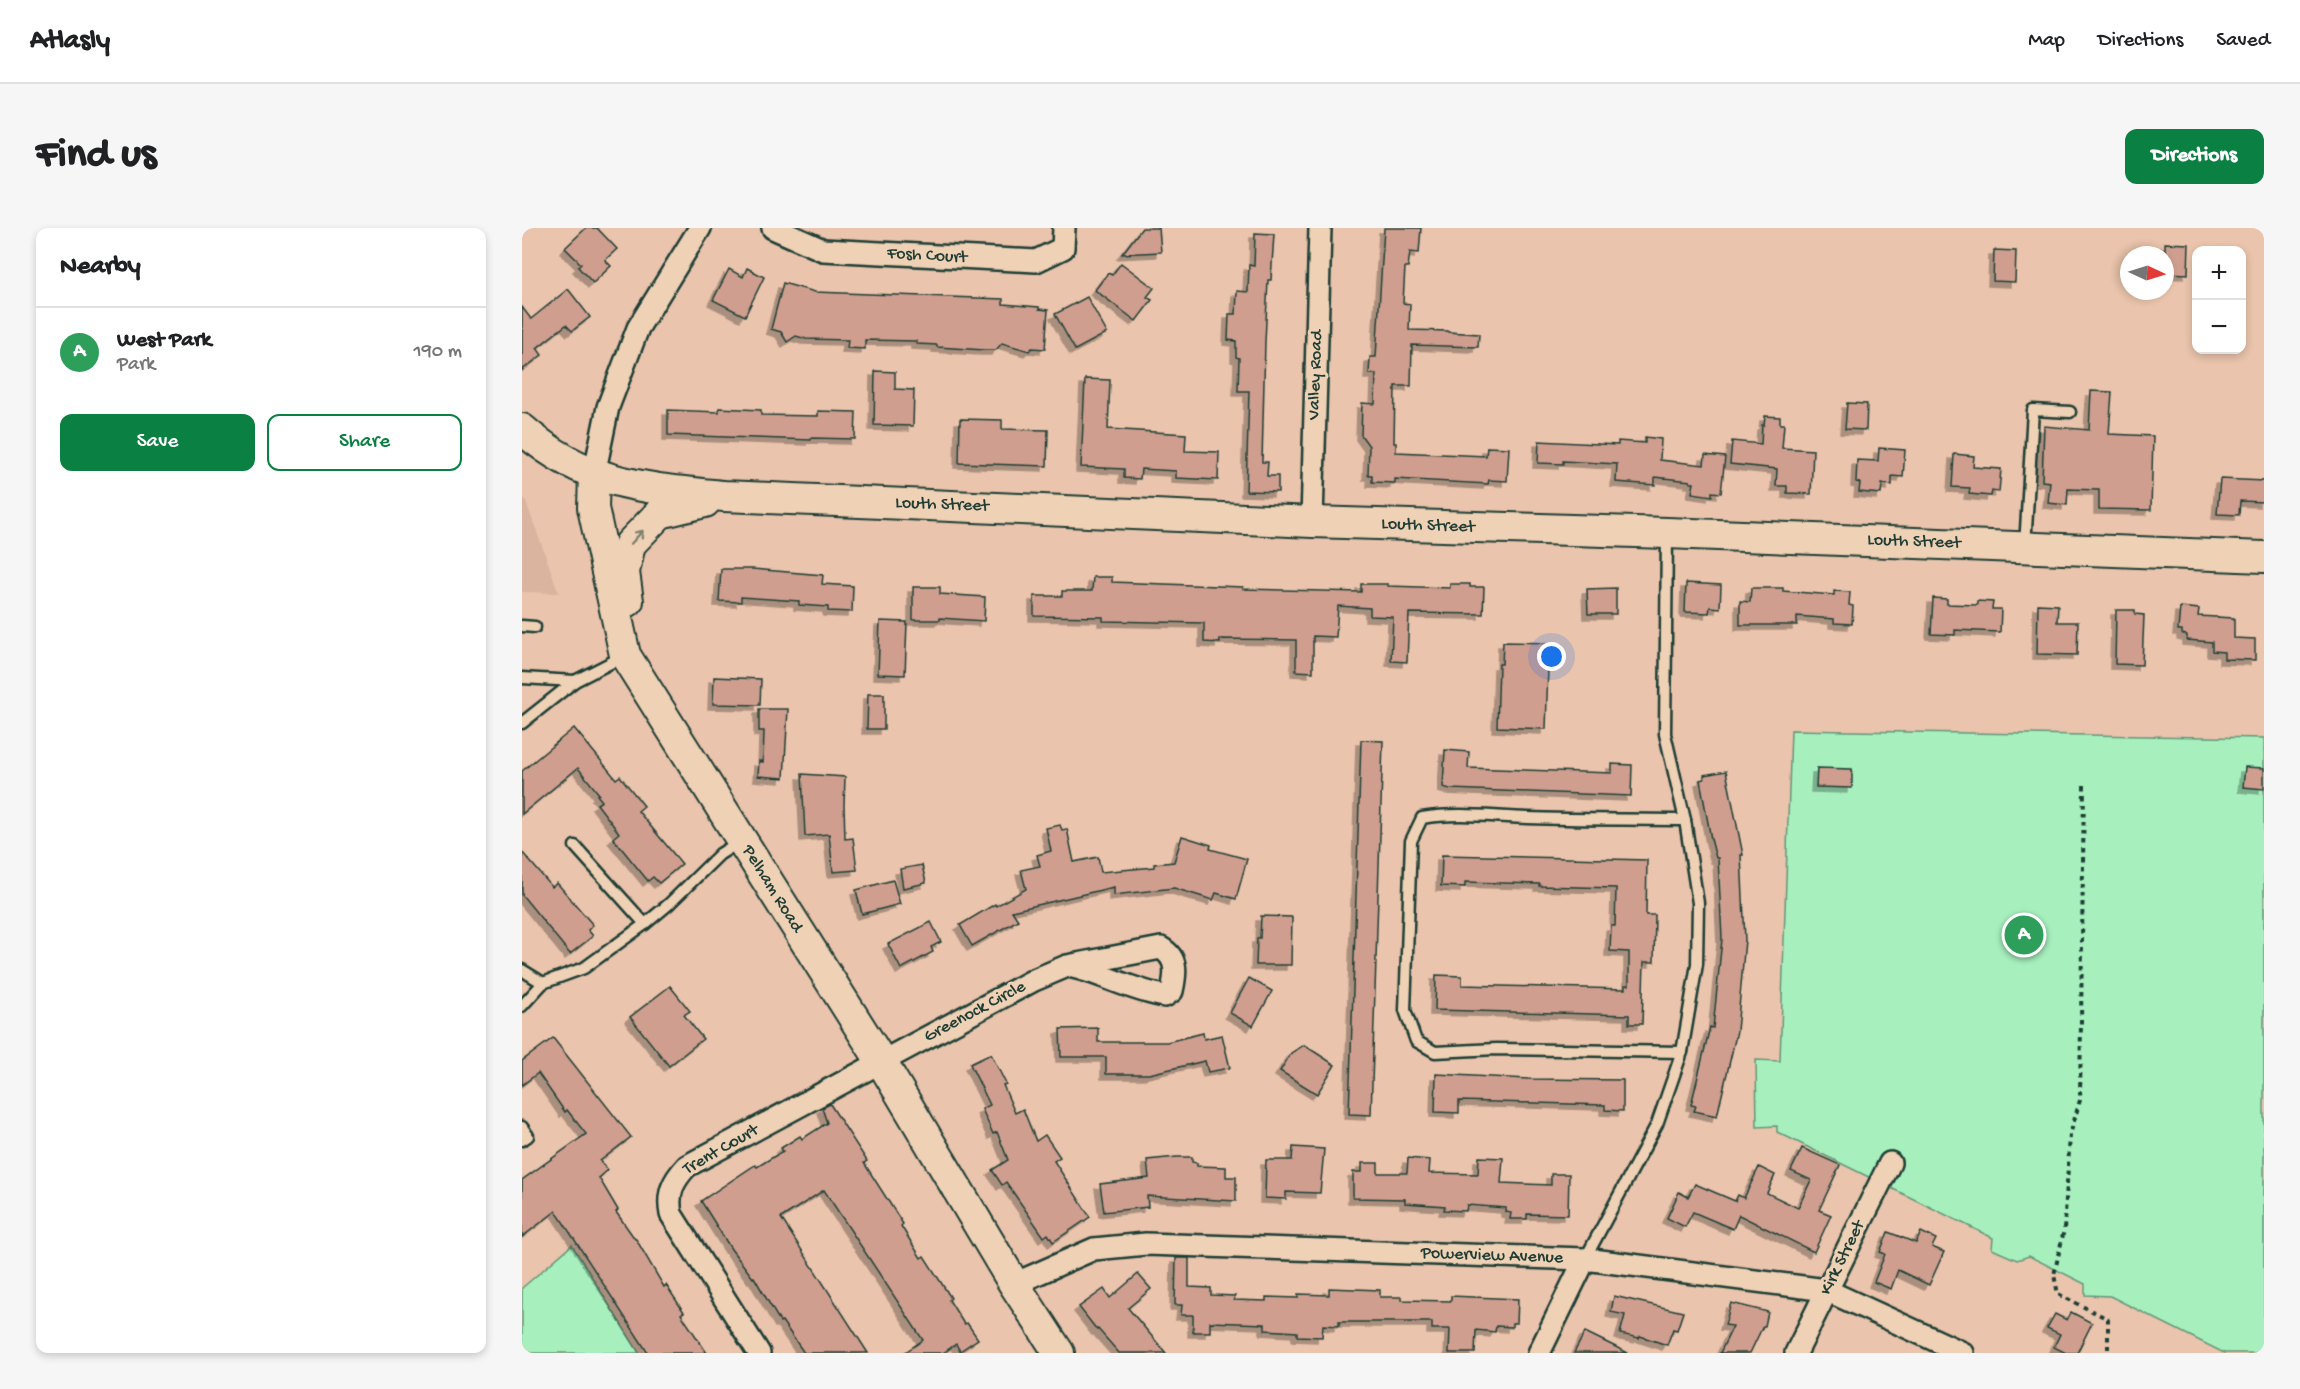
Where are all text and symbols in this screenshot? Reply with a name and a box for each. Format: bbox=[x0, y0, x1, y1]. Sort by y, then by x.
text: Atlasly bbox=[30, 25, 110, 58]
text: Map bbox=[2028, 29, 2065, 54]
text: Directions bbox=[2098, 29, 2183, 54]
text: Saved bbox=[2216, 29, 2270, 54]
button: Directions bbox=[2125, 129, 2264, 184]
text: Find us bbox=[36, 132, 156, 181]
street label: Fosh Court bbox=[885, 243, 969, 269]
north arrow bbox=[2120, 246, 2174, 300]
map controls bbox=[2192, 246, 2246, 354]
button: + bbox=[2192, 246, 2246, 300]
text: Nearby bbox=[60, 252, 141, 283]
button: − bbox=[2192, 300, 2246, 354]
text: West Park bbox=[117, 328, 211, 354]
street label: Valley Road bbox=[1304, 328, 1328, 421]
text: A bbox=[74, 341, 85, 364]
text: 190 m bbox=[414, 341, 462, 364]
text: Park bbox=[117, 354, 155, 377]
button: Save bbox=[60, 414, 255, 471]
button: Share bbox=[267, 414, 462, 471]
street label: Louth Street bbox=[895, 493, 991, 517]
street label: Louth Street bbox=[1381, 514, 1477, 538]
one-way arrow bbox=[630, 530, 644, 545]
street label: Louth Street bbox=[1867, 530, 1963, 554]
your location bbox=[1537, 642, 1566, 671]
street label: Pelham Road bbox=[736, 841, 808, 938]
pin: A bbox=[2004, 912, 2044, 958]
street label: Greenock Circle bbox=[921, 976, 1030, 1048]
street label: Trent Court bbox=[679, 1119, 764, 1181]
street label: Kirk Street bbox=[1816, 1216, 1871, 1299]
street label: Powerview Avenue bbox=[1419, 1243, 1564, 1269]

